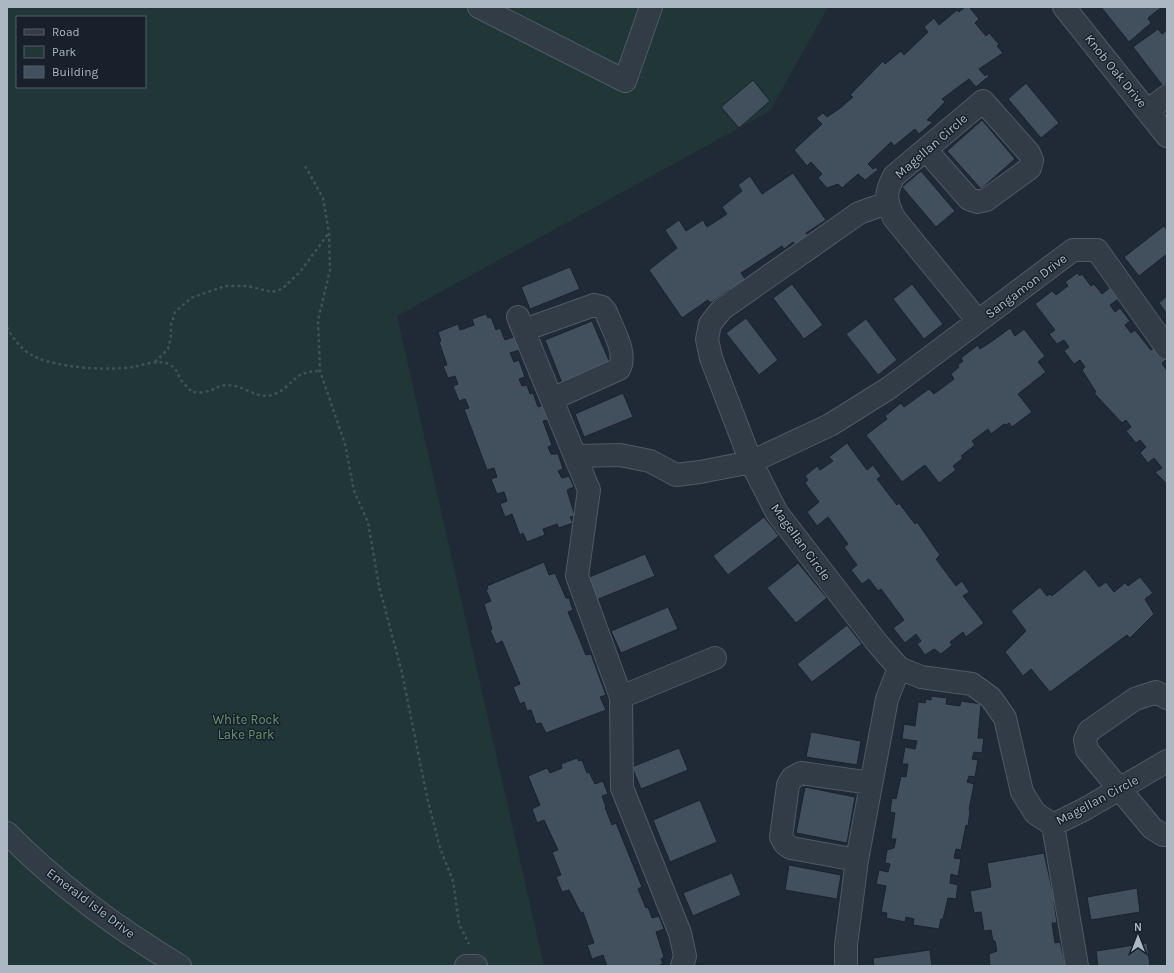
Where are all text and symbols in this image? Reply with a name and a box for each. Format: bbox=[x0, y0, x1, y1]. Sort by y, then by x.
legend bbox=[16, 16, 146, 88]
text: Road bbox=[52, 25, 80, 39]
street label: Knob Oak Drive bbox=[1082, 31, 1150, 111]
text: Park bbox=[52, 45, 77, 59]
text: Building bbox=[52, 65, 99, 79]
street label: Magellan Circle bbox=[892, 110, 971, 182]
street label: Sangamon Drive bbox=[982, 250, 1070, 321]
street label: Magellan Circle bbox=[768, 501, 834, 584]
park label: White Rock Lake Park bbox=[212, 712, 280, 742]
street label: Magellan Circle bbox=[1053, 772, 1141, 828]
street label: Emerald Isle Drive bbox=[44, 865, 138, 941]
north arrow bbox=[1118, 917, 1158, 957]
text: N bbox=[1134, 921, 1142, 934]

